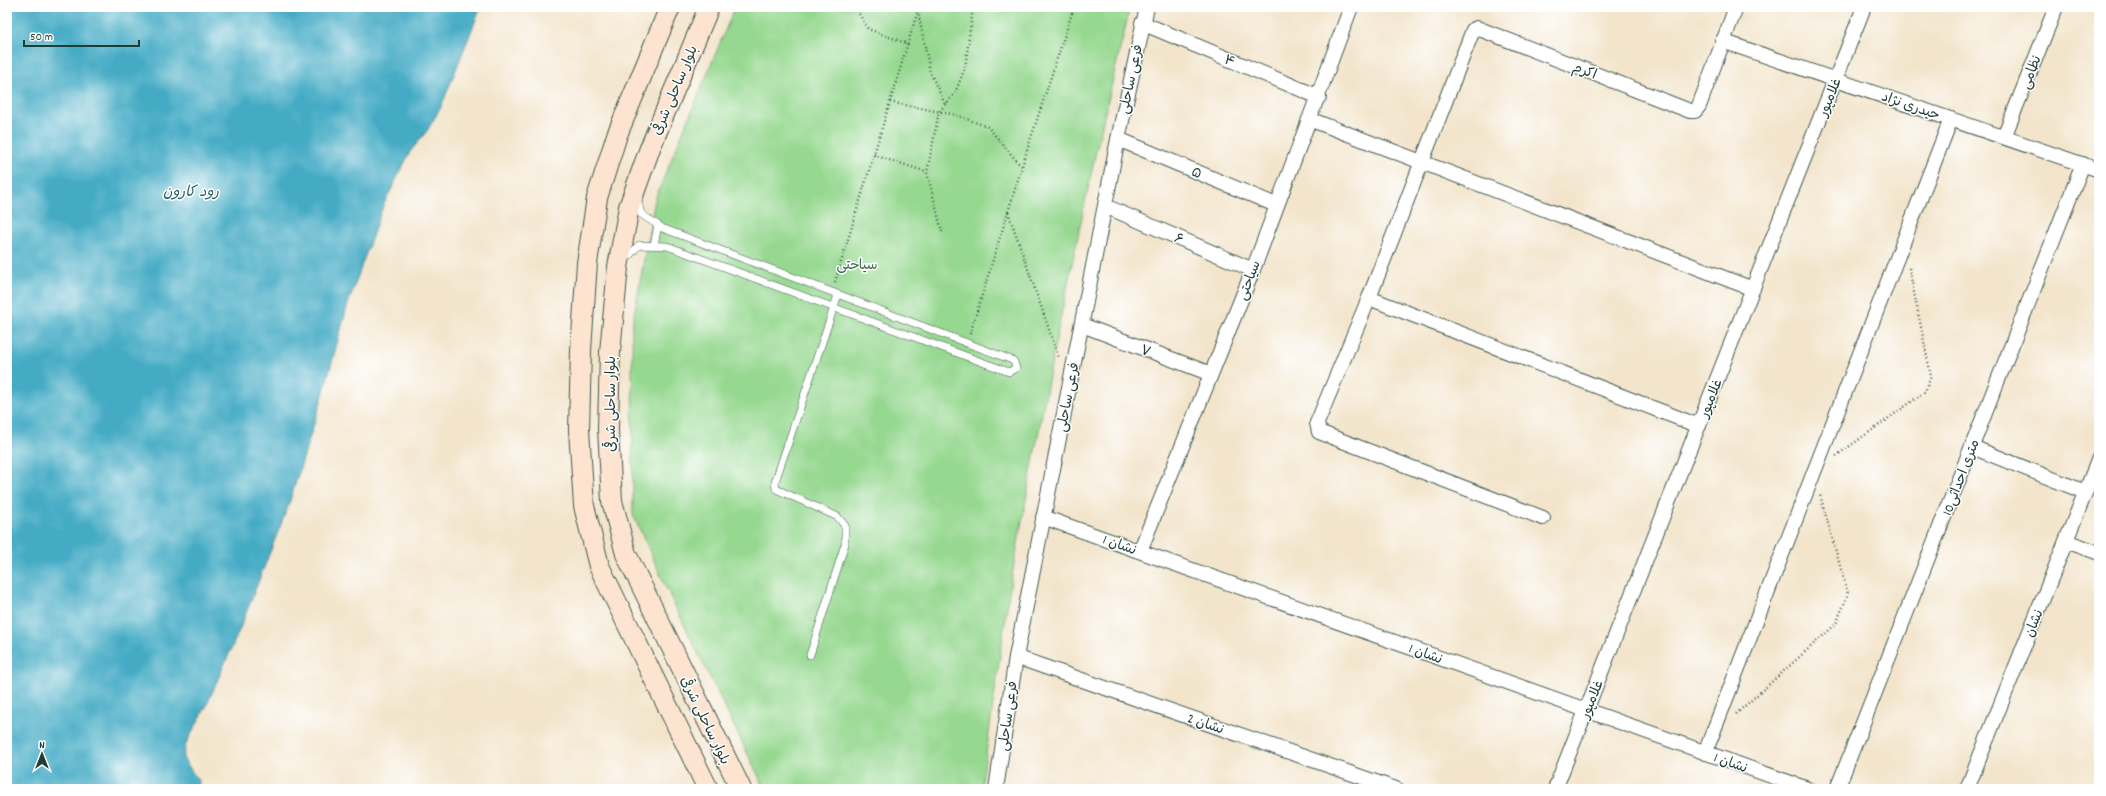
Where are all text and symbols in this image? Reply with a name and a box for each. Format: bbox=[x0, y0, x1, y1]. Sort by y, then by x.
scale bar bbox=[24, 22, 139, 48]
text: 50 m bbox=[30, 29, 53, 46]
street label: بلوار ساحلی شرقی bbox=[648, 43, 704, 139]
street label: فرعی ساحلی bbox=[1115, 43, 1149, 116]
street label: ۴ bbox=[1220, 51, 1238, 73]
street label: نظامی bbox=[2016, 53, 2047, 93]
street label: اکرم bbox=[1569, 58, 1599, 86]
street label: غلامپور bbox=[1814, 75, 1848, 121]
street label: حیدری نژاد bbox=[1878, 88, 1942, 126]
street label: ۵ bbox=[1188, 163, 1205, 185]
water label: رود کارون bbox=[163, 182, 219, 204]
street label: ۶ bbox=[1170, 229, 1186, 251]
park label: سیاحتی bbox=[836, 256, 878, 276]
street label: سیاحتی bbox=[1233, 258, 1267, 304]
street label: ۷ bbox=[1137, 341, 1153, 363]
street label: بلوار ساحلی شرقی bbox=[602, 356, 622, 452]
street label: فرعی ساحلی bbox=[1052, 361, 1086, 434]
street label: غلامپور bbox=[1695, 376, 1729, 422]
street label: 10متری احداثی bbox=[1938, 437, 1986, 519]
street label: نشان 1 bbox=[1100, 531, 1139, 561]
street label: نشان bbox=[2020, 607, 2049, 641]
street label: نشان 1 bbox=[1406, 640, 1445, 670]
street label: بلوار ساحلی شرقی bbox=[674, 673, 734, 768]
street label: غلامپور bbox=[1576, 677, 1610, 723]
street label: فرعی ساحلی bbox=[994, 680, 1024, 753]
street label: نشان 2 bbox=[1184, 709, 1226, 740]
north arrow bbox=[22, 734, 62, 774]
text: N bbox=[39, 738, 45, 754]
street label: نشان 1 bbox=[1711, 749, 1750, 779]

